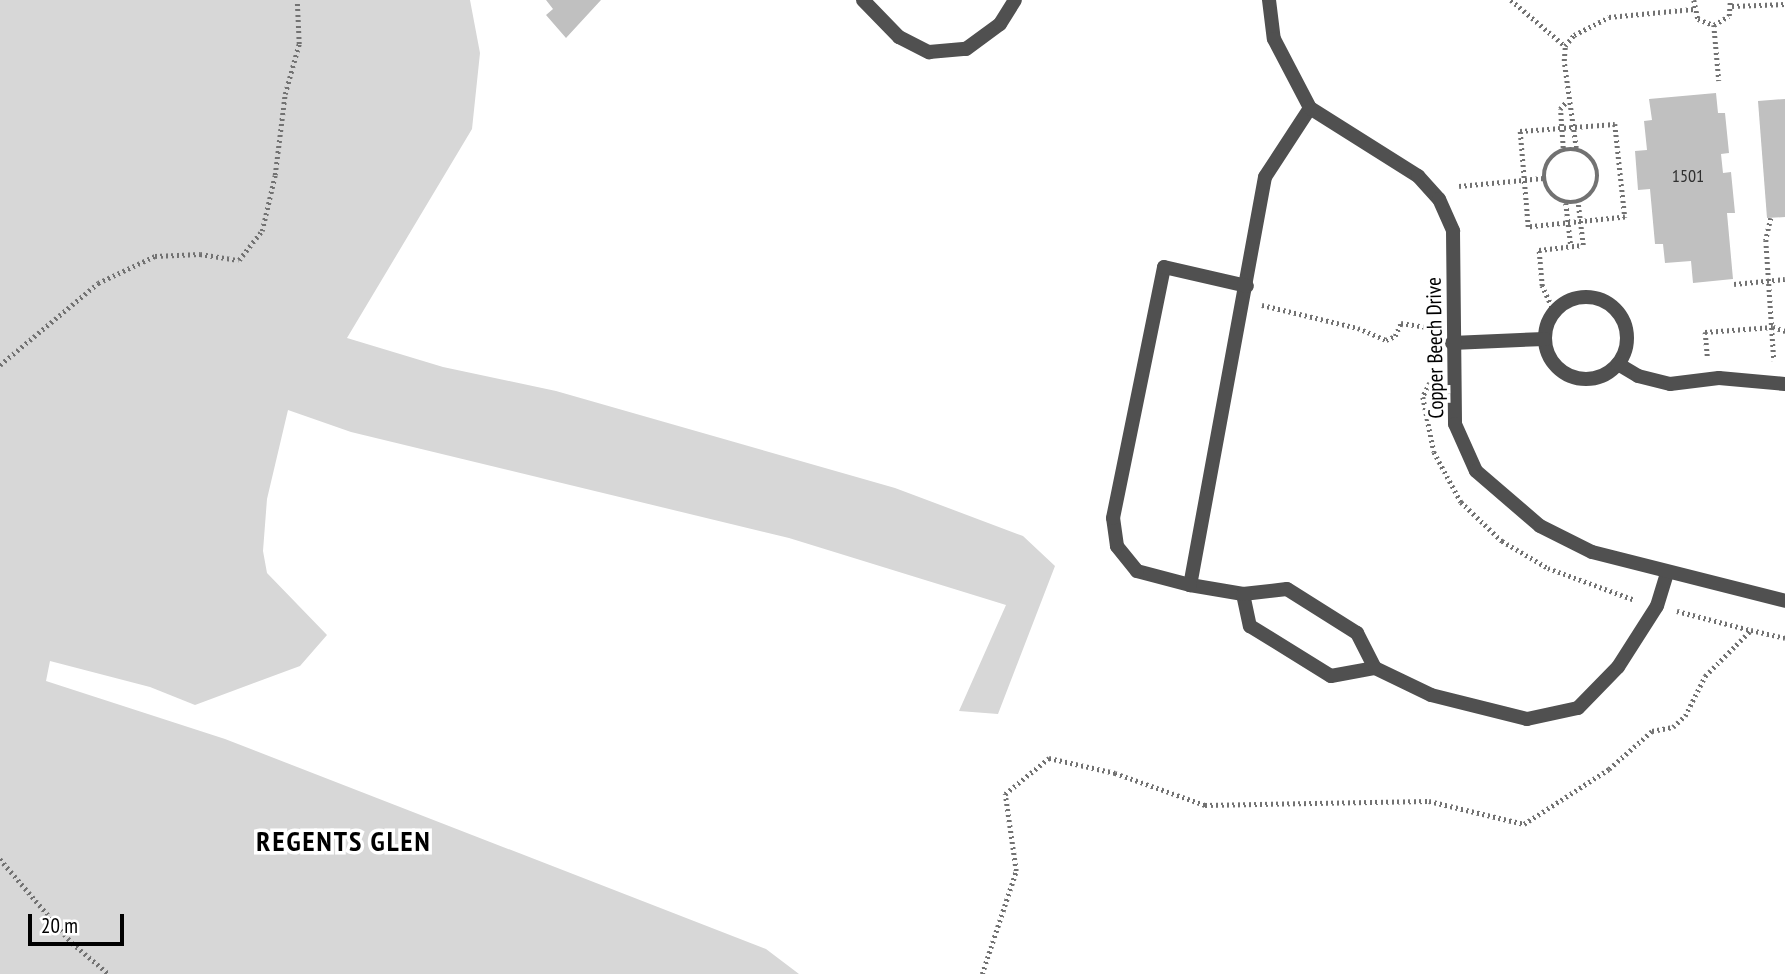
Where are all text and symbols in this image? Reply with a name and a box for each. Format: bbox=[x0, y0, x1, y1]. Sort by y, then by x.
house number: 1501 bbox=[1672, 165, 1704, 187]
street label: Copper Beech Drive bbox=[1421, 277, 1449, 419]
district label: REGENTS GLEN bbox=[258, 824, 430, 858]
scale bar bbox=[32, 900, 128, 944]
text: 20 m bbox=[41, 912, 78, 939]

